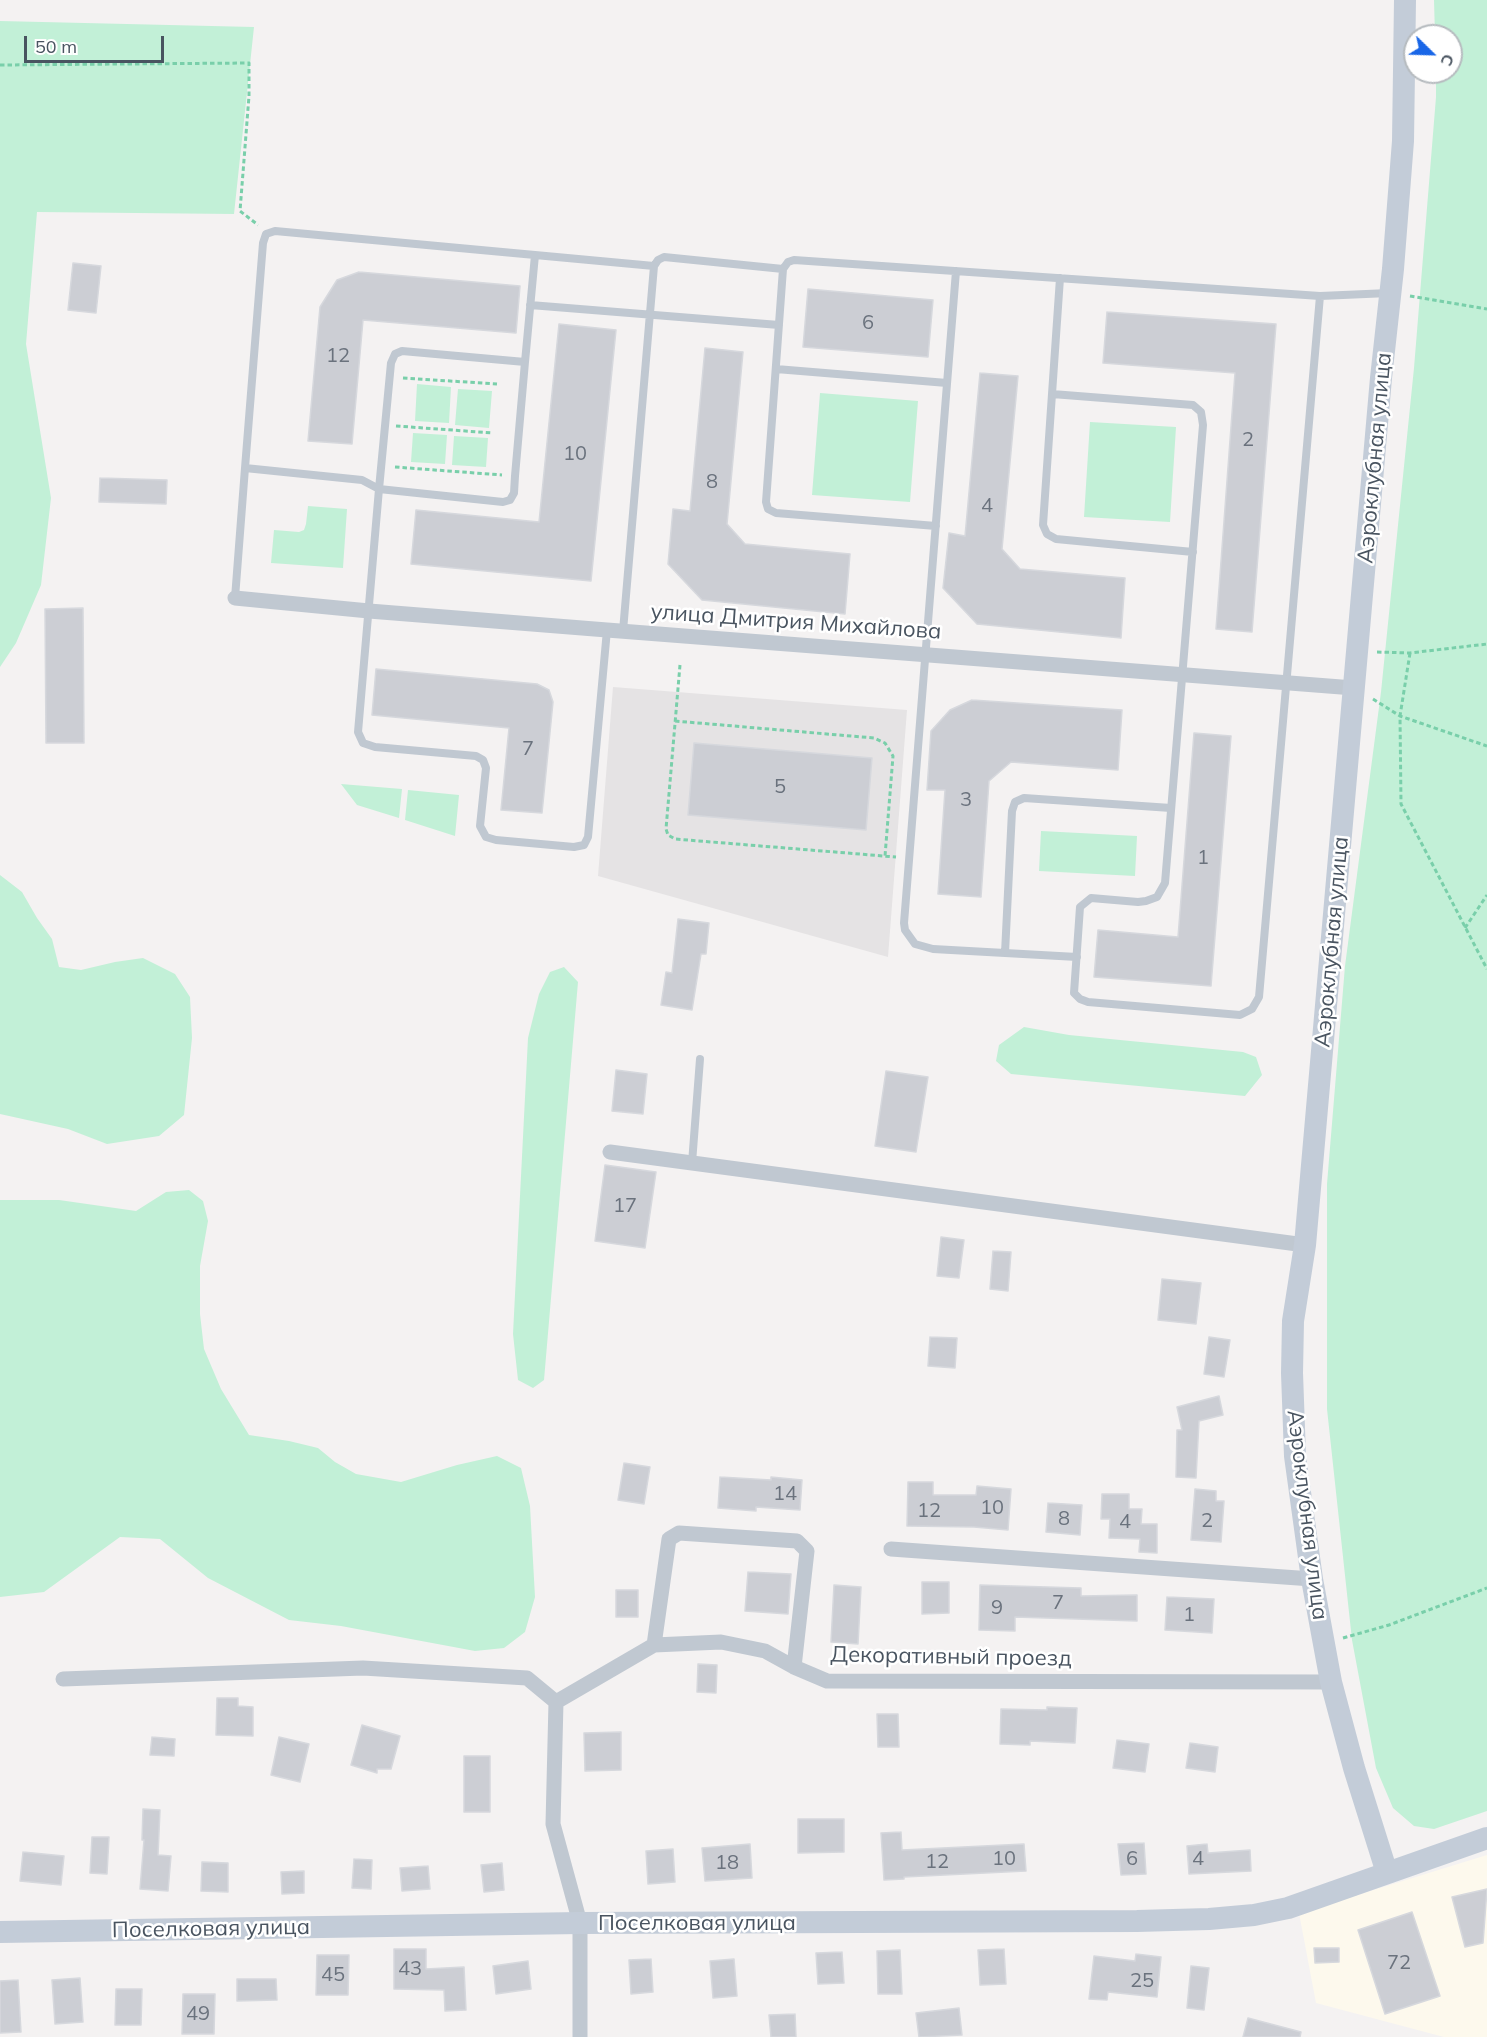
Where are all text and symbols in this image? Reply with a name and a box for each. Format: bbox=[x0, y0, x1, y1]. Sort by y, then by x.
scale bar bbox=[27, 24, 166, 62]
north arrow bbox=[1403, 24, 1463, 84]
text: 50 m bbox=[35, 35, 77, 58]
text: С bbox=[1436, 51, 1459, 69]
house number: 6 bbox=[862, 311, 874, 335]
house number: 12 bbox=[326, 344, 350, 368]
street label: Аэроклубная улица bbox=[1353, 351, 1397, 565]
house number: 2 bbox=[1242, 428, 1254, 452]
house number: 10 bbox=[563, 442, 587, 466]
house number: 8 bbox=[706, 470, 718, 494]
house number: 4 bbox=[981, 494, 993, 518]
street label: улица Дмитрия Михайлова bbox=[650, 599, 942, 645]
house number: 7 bbox=[522, 737, 534, 761]
house number: 5 bbox=[774, 775, 786, 799]
house number: 3 bbox=[960, 788, 972, 812]
street label: Аэроклубная улица bbox=[1310, 835, 1354, 1049]
house number: 1 bbox=[1197, 846, 1209, 870]
house number: 17 bbox=[613, 1194, 637, 1218]
street label: Аэроклубная улица bbox=[1281, 1408, 1333, 1622]
house number: 14 bbox=[773, 1482, 797, 1506]
house number: 10 bbox=[980, 1496, 1004, 1520]
house number: 12 bbox=[917, 1499, 941, 1523]
house number: 8 bbox=[1058, 1507, 1070, 1531]
house number: 2 bbox=[1201, 1509, 1213, 1533]
house number: 4 bbox=[1119, 1510, 1131, 1534]
house number: 7 bbox=[1052, 1591, 1064, 1615]
house number: 9 bbox=[991, 1596, 1003, 1620]
house number: 1 bbox=[1183, 1603, 1195, 1627]
street label: Декоративный проезд bbox=[830, 1642, 1072, 1672]
house number: 10 bbox=[992, 1847, 1016, 1871]
house number: 6 bbox=[1126, 1847, 1138, 1871]
house number: 4 bbox=[1192, 1847, 1204, 1871]
house number: 12 bbox=[925, 1850, 949, 1874]
house number: 18 bbox=[715, 1851, 739, 1875]
street label: Поселковая улица bbox=[598, 1910, 796, 1936]
street label: Поселковая улица bbox=[112, 1914, 310, 1944]
house number: 72 bbox=[1387, 1951, 1411, 1975]
house number: 43 bbox=[398, 1957, 422, 1981]
house number: 45 bbox=[321, 1963, 345, 1987]
house number: 25 bbox=[1130, 1969, 1154, 1993]
house number: 49 bbox=[186, 2002, 210, 2026]

